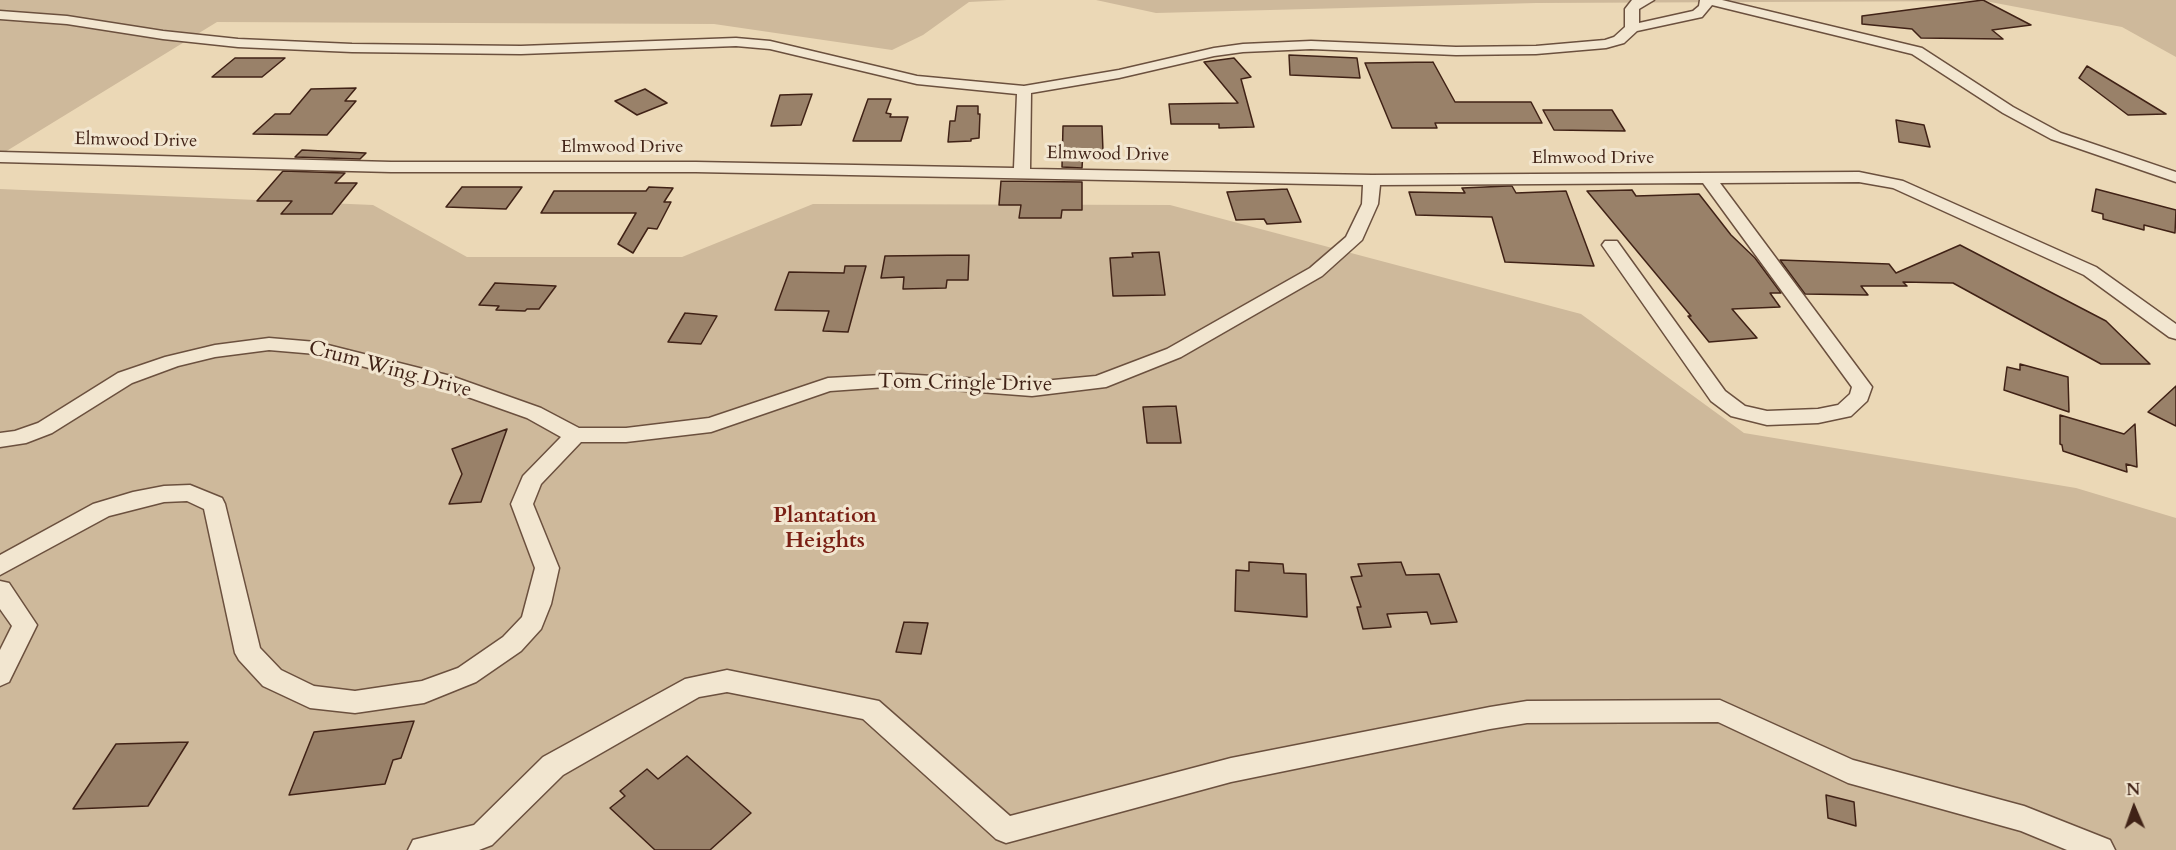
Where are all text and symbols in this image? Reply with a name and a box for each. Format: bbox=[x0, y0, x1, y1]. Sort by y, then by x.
street label: Elmwood Drive bbox=[74, 129, 198, 153]
street label: Elmwood Drive bbox=[561, 137, 683, 159]
street label: Elmwood Drive bbox=[1046, 143, 1170, 167]
street label: Elmwood Drive bbox=[1532, 148, 1654, 170]
street label: Crum Wing Drive bbox=[306, 336, 474, 404]
street label: Tom Cringle Drive bbox=[877, 370, 1053, 398]
district label: Plantation Heights bbox=[773, 504, 877, 556]
north arrow bbox=[2104, 778, 2164, 838]
text: N bbox=[2126, 779, 2141, 801]

